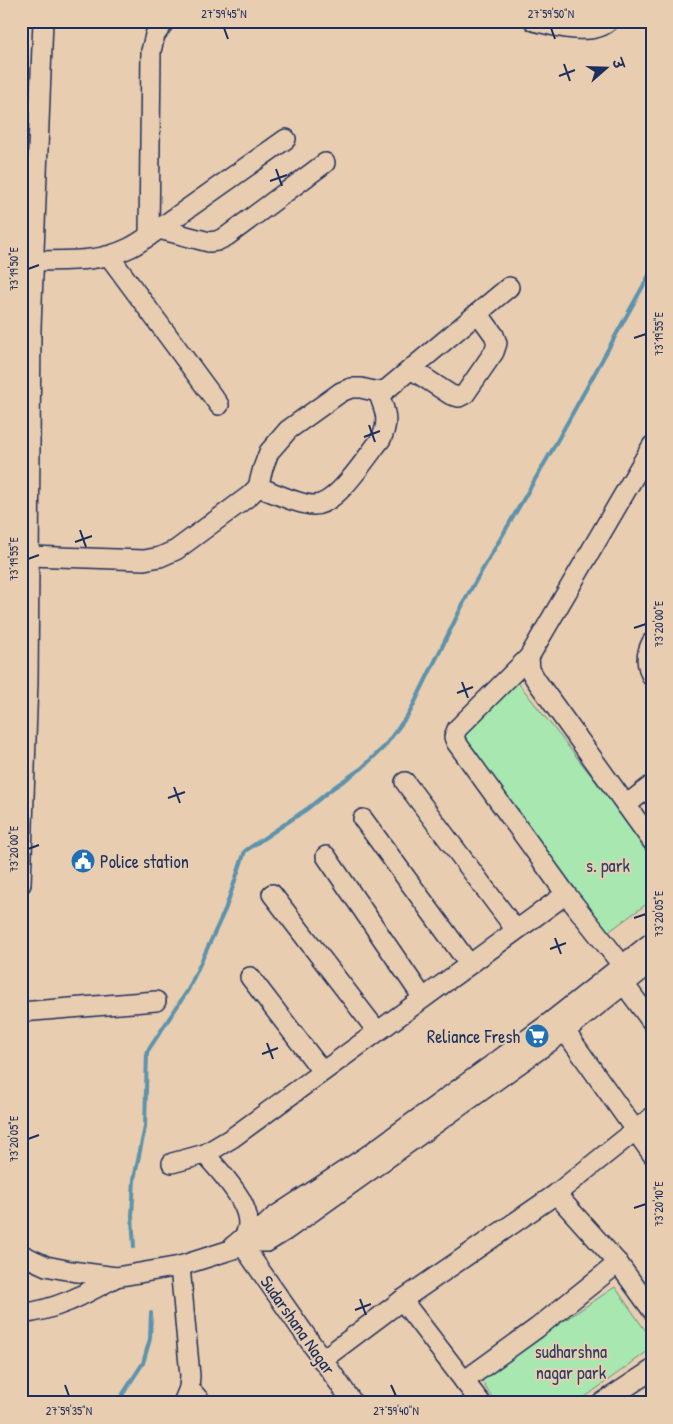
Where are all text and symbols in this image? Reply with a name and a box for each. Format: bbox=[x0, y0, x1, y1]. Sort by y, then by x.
text: 27°59'45"N bbox=[201, 5, 247, 22]
text: 27°59'50"N bbox=[528, 5, 574, 22]
north arrow bbox=[580, 42, 630, 92]
text: उ bbox=[607, 54, 630, 73]
text: 73°19'50"E bbox=[5, 246, 22, 291]
text: 73°19'55"E bbox=[650, 311, 667, 356]
text: 73°19'55"E bbox=[5, 536, 22, 581]
text: 73°20'00"E bbox=[650, 600, 667, 647]
text: 73°20'00"E bbox=[5, 825, 22, 872]
public building icon: Police station bbox=[70, 848, 96, 874]
place label: Police station bbox=[100, 849, 189, 874]
park label: s. park bbox=[586, 853, 631, 878]
text: 73°20'05"E bbox=[650, 890, 667, 937]
supermarket icon: Reliance Fresh bbox=[524, 1023, 550, 1049]
place label: Reliance Fresh bbox=[427, 1024, 520, 1049]
text: 73°20'05"E bbox=[5, 1115, 22, 1162]
text: 73°20'10"E bbox=[650, 1180, 667, 1227]
street label: Sudarshana Nagar bbox=[254, 1270, 342, 1380]
park label: sudharshna nagar park bbox=[535, 1339, 607, 1385]
text: 27°59'35"N bbox=[46, 1402, 92, 1419]
text: 27°59'40"N bbox=[373, 1402, 419, 1419]

